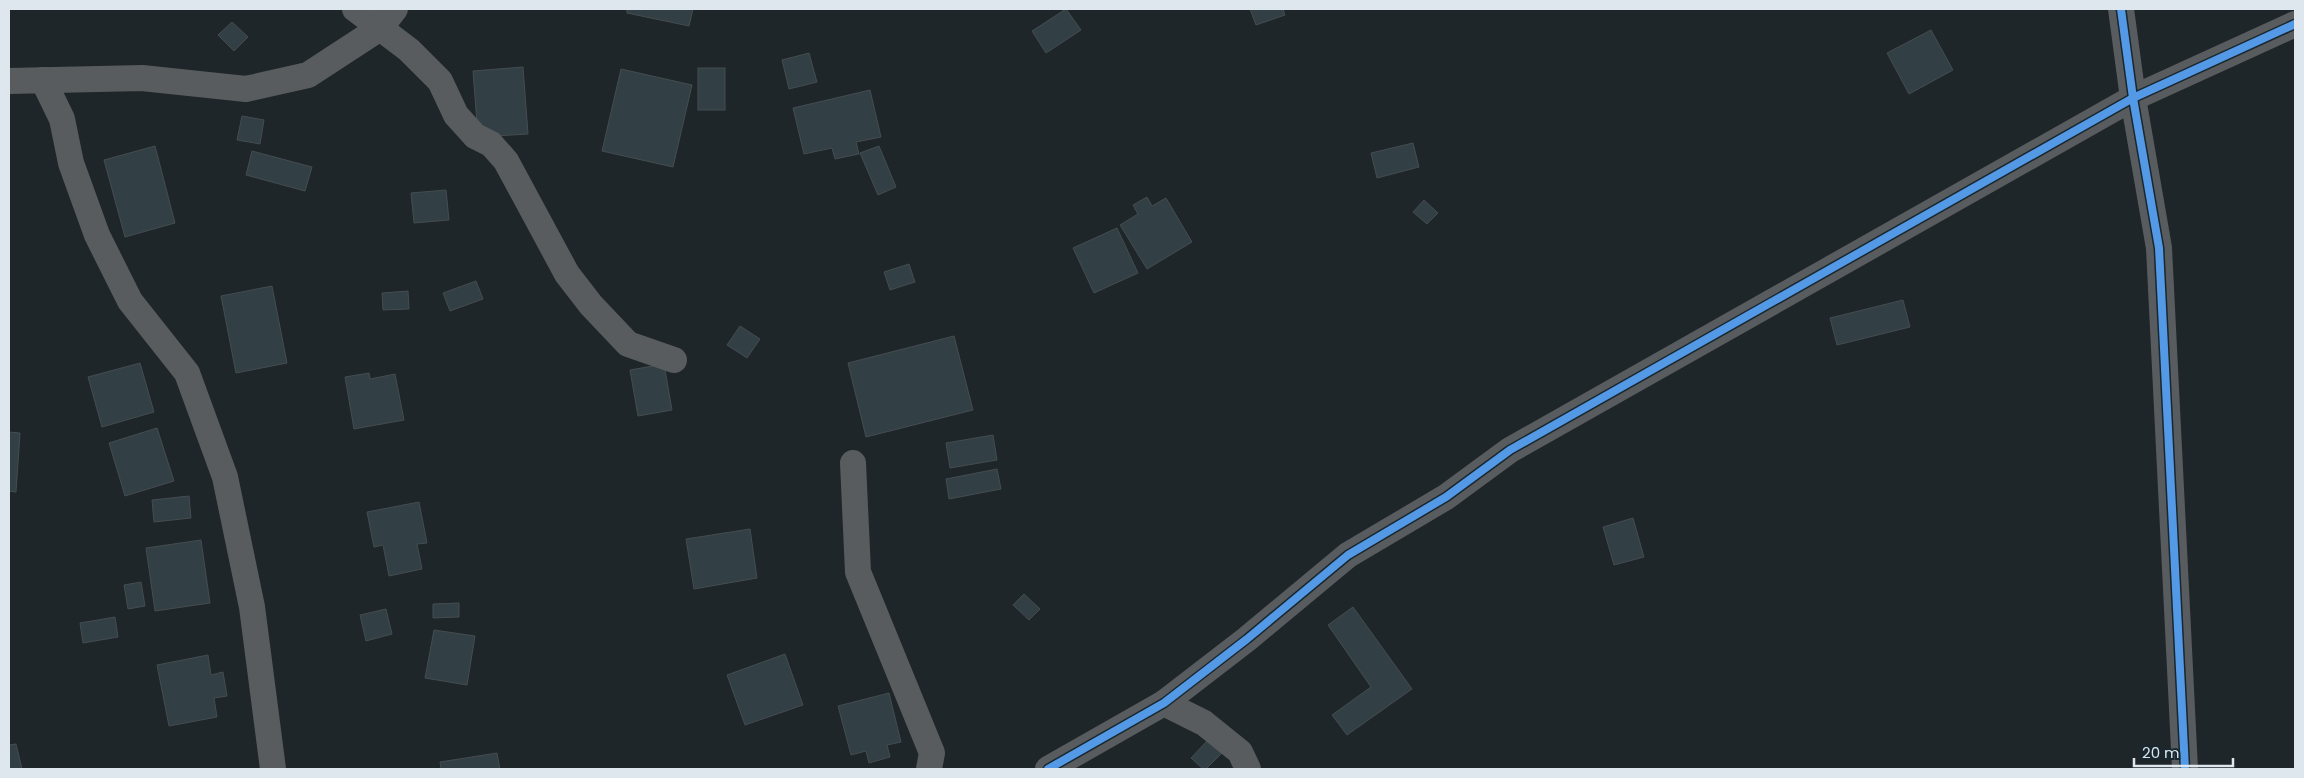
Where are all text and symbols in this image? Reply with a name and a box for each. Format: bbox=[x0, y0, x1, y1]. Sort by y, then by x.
scale bar bbox=[2134, 736, 2233, 768]
text: 20 m bbox=[2142, 742, 2180, 763]

